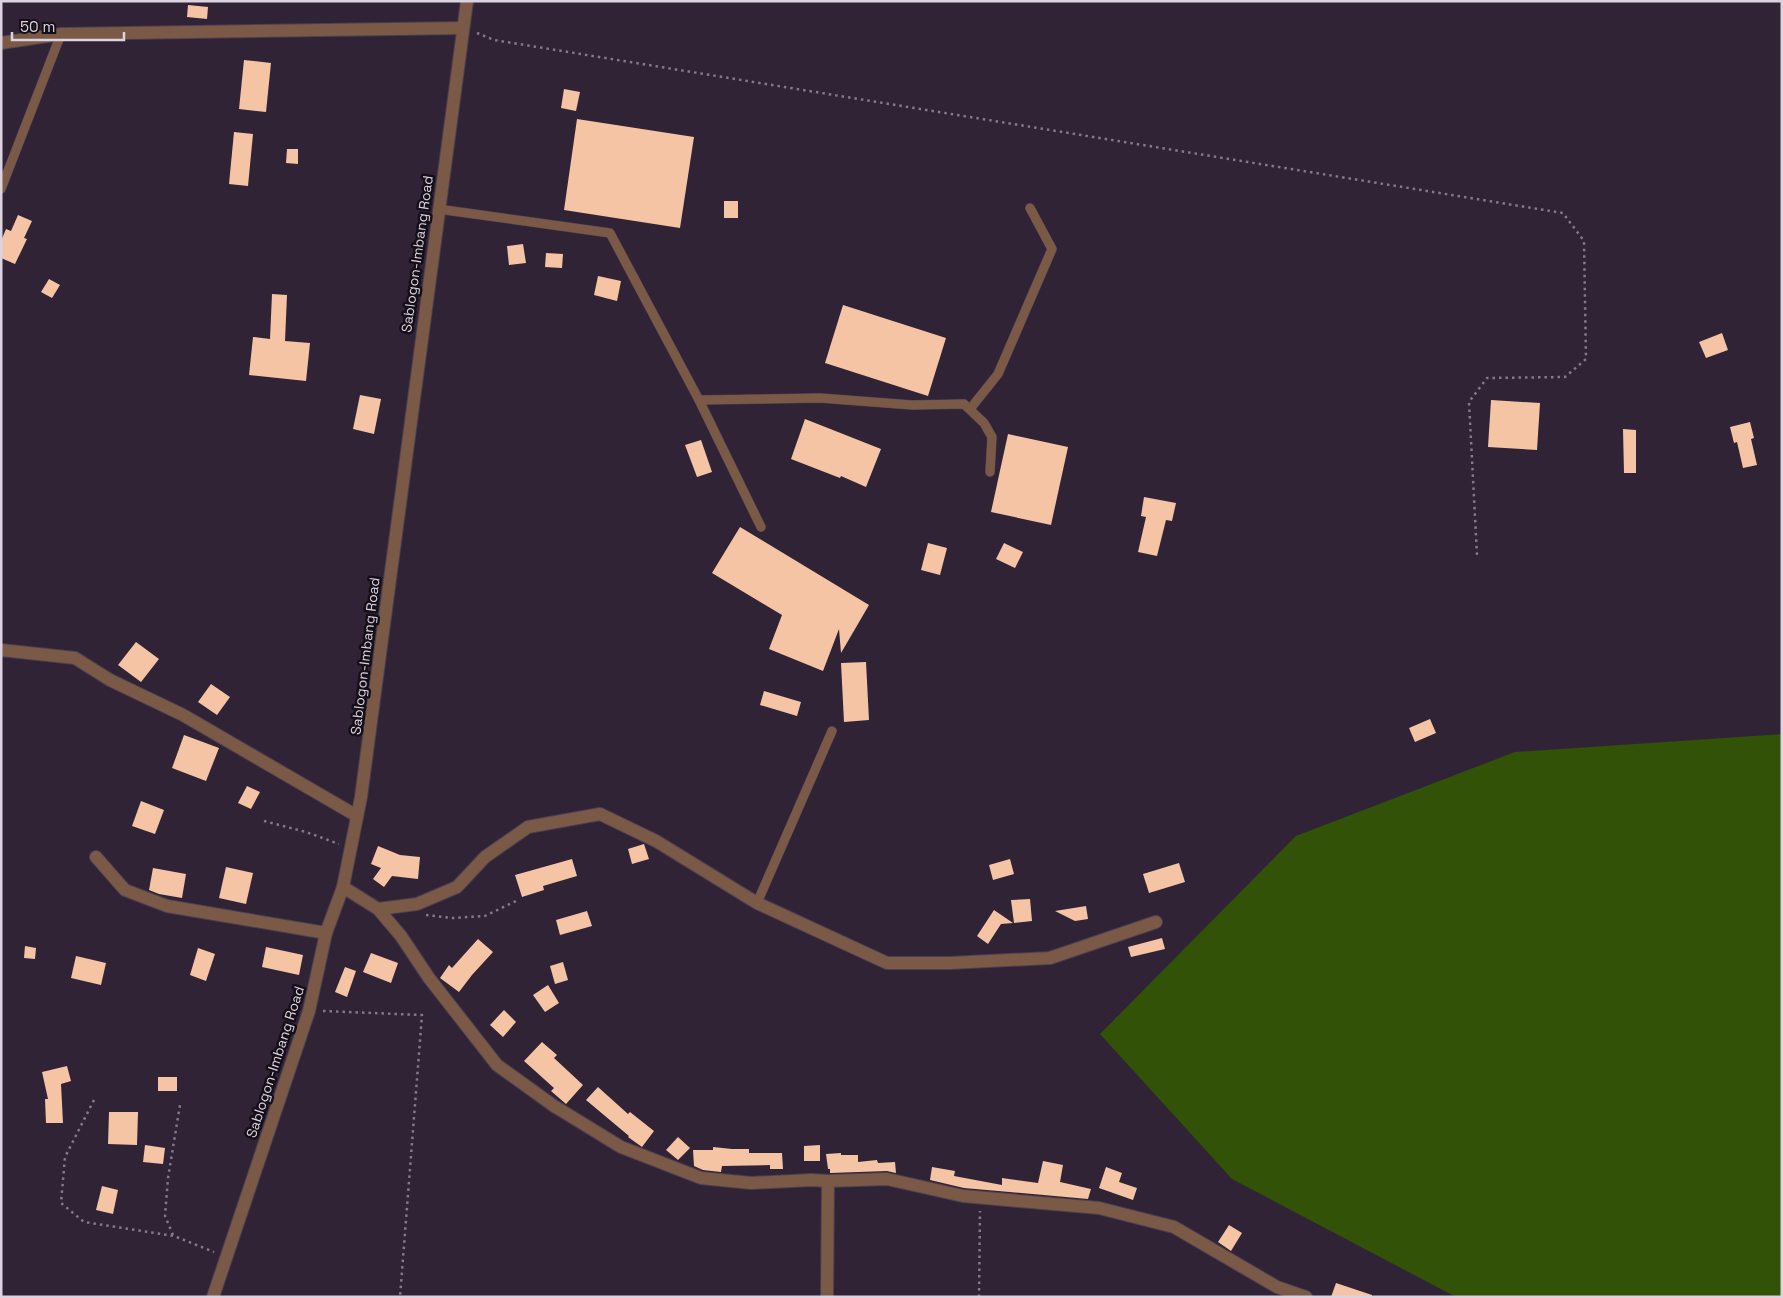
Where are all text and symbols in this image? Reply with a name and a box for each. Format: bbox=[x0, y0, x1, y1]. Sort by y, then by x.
scale bar bbox=[12, 10, 125, 42]
text: 50 m bbox=[20, 17, 55, 36]
street label: Sablogon-Imbang Road bbox=[397, 174, 437, 334]
street label: Sablogon-Imbang Road bbox=[346, 576, 384, 736]
street label: Sablogon-Imbang Road bbox=[242, 984, 308, 1140]

